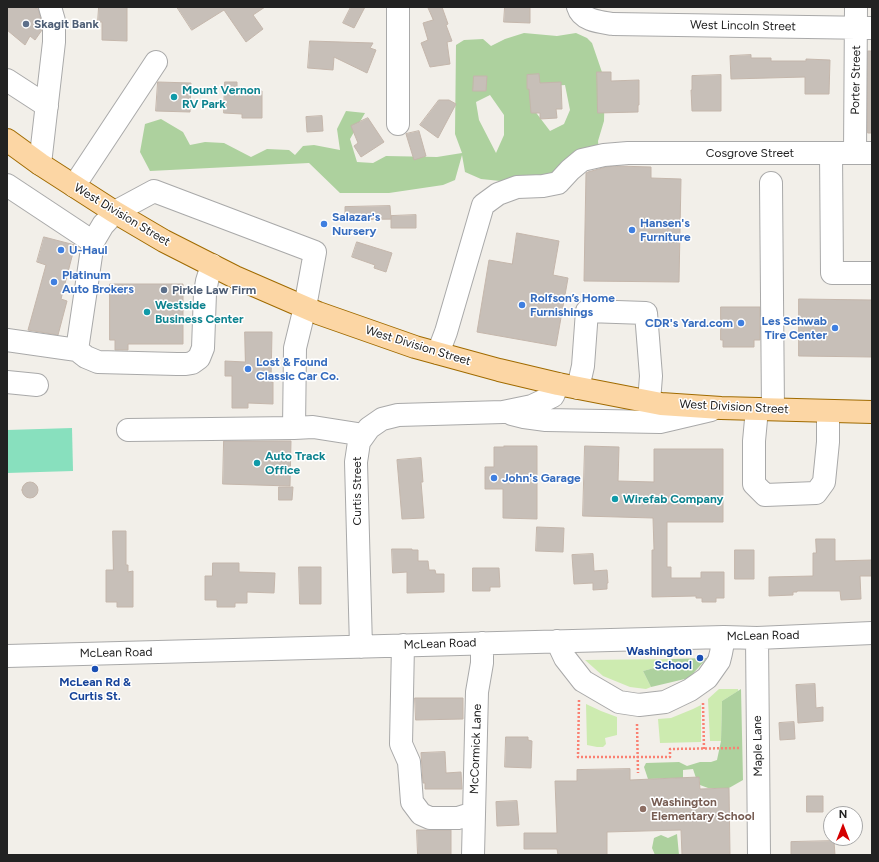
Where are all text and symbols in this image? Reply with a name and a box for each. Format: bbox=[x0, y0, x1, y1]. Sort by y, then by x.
place label: Skagit Bank bbox=[34, 17, 99, 31]
street label: West Lincoln Street bbox=[690, 18, 796, 34]
marker: Skagit Bank bbox=[21, 19, 31, 29]
street label: Porter Street bbox=[848, 45, 864, 115]
place label: Mount Vernon RV Park bbox=[182, 83, 261, 111]
marker: Mount Vernon RV Park bbox=[169, 92, 179, 102]
street label: Cosgrove Street bbox=[706, 146, 794, 160]
street label: West Division Street bbox=[71, 181, 173, 249]
place label: Salazar's Nursery bbox=[332, 210, 380, 238]
place label: Hansen's Furniture bbox=[640, 216, 691, 244]
marker: Salazar's Nursery bbox=[319, 219, 329, 229]
marker: Hansen's Furniture bbox=[627, 225, 637, 235]
place label: U-Haul bbox=[69, 243, 108, 257]
marker: U-Haul bbox=[56, 245, 66, 255]
place label: Platinum Auto Brokers bbox=[62, 268, 134, 296]
marker: Platinum Auto Brokers bbox=[49, 277, 59, 287]
place label: Pirkle Law Firm bbox=[172, 283, 256, 297]
marker: Pirkle Law Firm bbox=[159, 285, 169, 295]
place label: Rolfson’s Home Furnishings bbox=[530, 291, 615, 319]
place label: Westside Business Center bbox=[155, 298, 243, 326]
marker: Rolfson’s Home Furnishings bbox=[517, 300, 527, 310]
marker: Westside Business Center bbox=[142, 307, 152, 317]
place label: Les Schwab Tire Center bbox=[762, 314, 827, 342]
place label: CDR's Yard.com bbox=[645, 316, 733, 330]
marker: CDR's Yard.com bbox=[736, 318, 746, 328]
street label: West Division Street bbox=[364, 323, 472, 369]
marker: Les Schwab Tire Center bbox=[830, 323, 840, 333]
place label: Lost & Found Classic Car Co. bbox=[256, 355, 339, 383]
marker: Lost & Found Classic Car Co. bbox=[243, 364, 253, 374]
street label: West Division Street bbox=[679, 397, 789, 417]
place label: Auto Track Office bbox=[265, 449, 325, 477]
street label: Curtis Street bbox=[350, 457, 364, 525]
marker: Auto Track Office bbox=[252, 458, 262, 468]
place label: John's Garage bbox=[502, 471, 581, 485]
marker: John's Garage bbox=[489, 473, 499, 483]
place label: Wirefab Company bbox=[623, 492, 723, 506]
marker: Wirefab Company bbox=[610, 494, 620, 504]
street label: McLean Road bbox=[726, 628, 800, 644]
street label: McLean Road bbox=[403, 636, 477, 652]
place label: Washington School bbox=[626, 644, 692, 672]
street label: McLean Road bbox=[79, 645, 153, 661]
marker: Washington School bbox=[695, 653, 705, 663]
marker: McLean Rd & Curtis St. bbox=[90, 664, 100, 674]
place label: McLean Rd & Curtis St. bbox=[59, 675, 131, 703]
street label: McCormick Lane bbox=[467, 704, 485, 794]
street label: Maple Lane bbox=[750, 715, 766, 777]
place label: Washington Elementary School bbox=[651, 795, 755, 823]
marker: Washington Elementary School bbox=[638, 804, 648, 814]
north arrow bbox=[823, 806, 863, 846]
text: N bbox=[839, 808, 847, 821]

